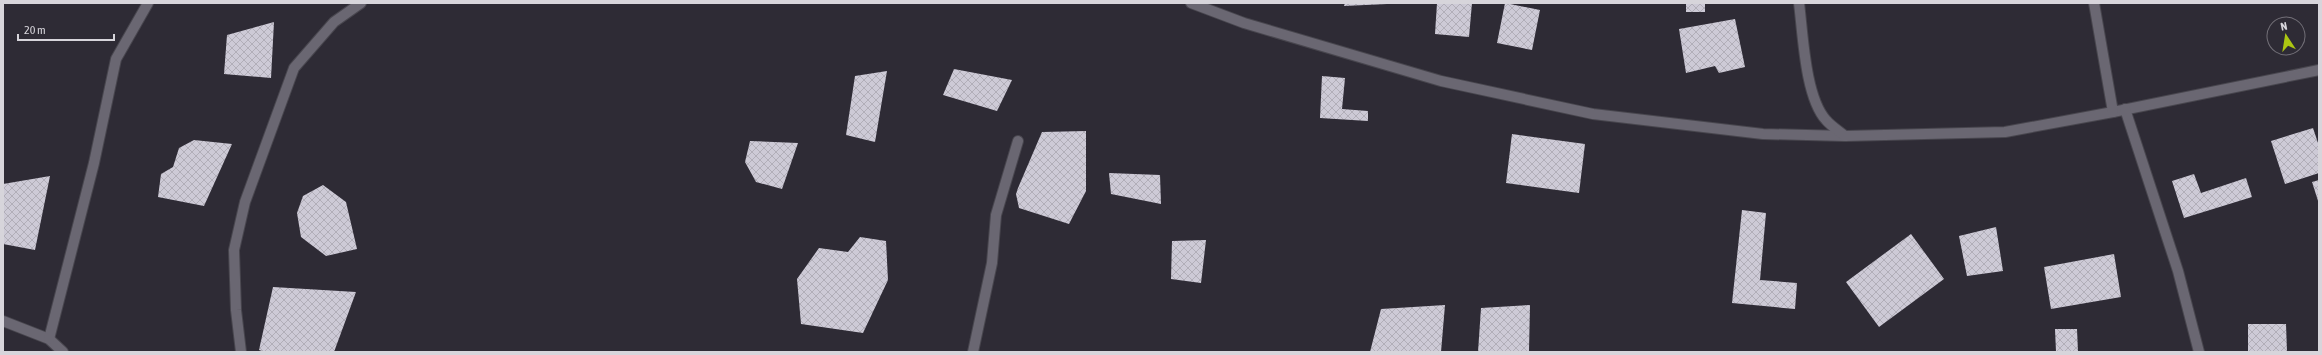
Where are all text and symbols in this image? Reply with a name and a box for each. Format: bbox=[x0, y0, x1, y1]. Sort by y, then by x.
scale bar bbox=[18, 16, 114, 42]
north arrow bbox=[2266, 16, 2306, 56]
text: N bbox=[2279, 20, 2288, 33]
text: 20 m bbox=[24, 23, 46, 37]

